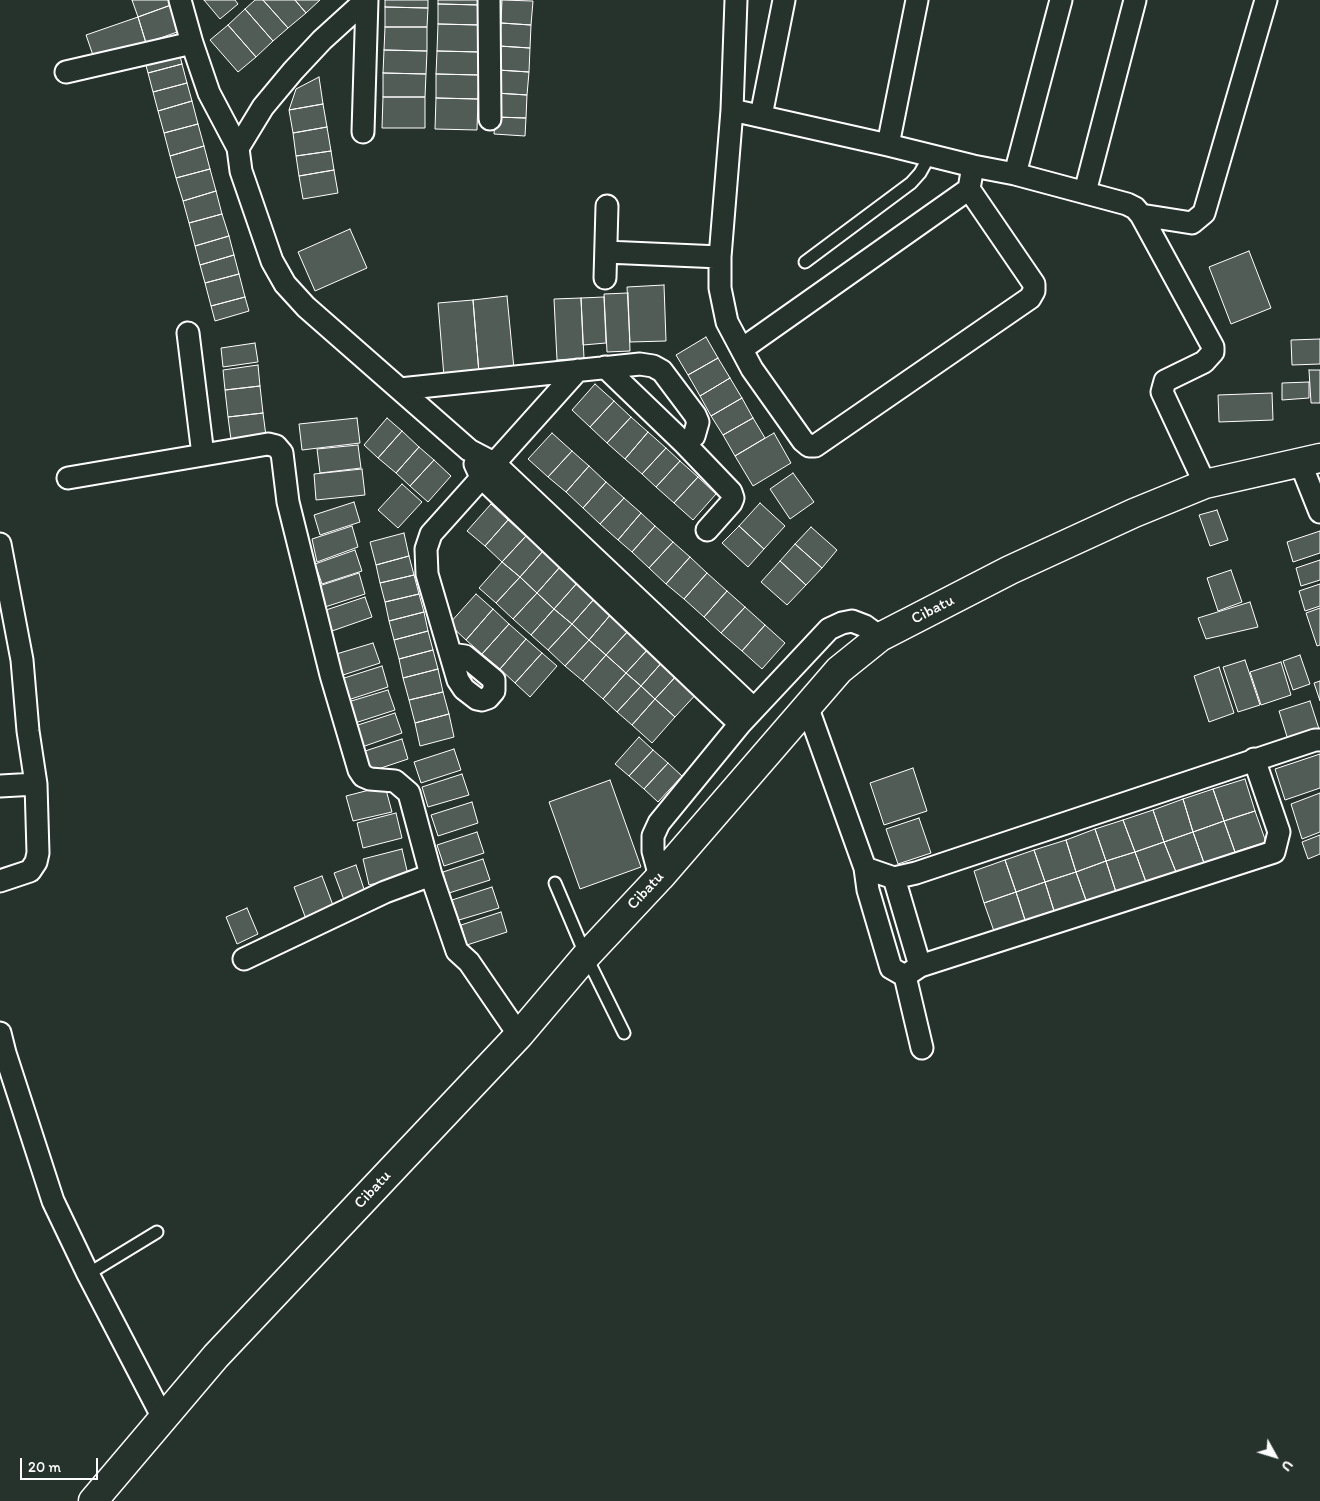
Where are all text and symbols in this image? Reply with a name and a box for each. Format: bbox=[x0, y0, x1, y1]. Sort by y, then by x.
street label: Cibatu bbox=[908, 591, 958, 629]
street label: Cibatu bbox=[623, 868, 669, 914]
street label: Cibatu bbox=[350, 1167, 396, 1213]
north arrow bbox=[1250, 1431, 1300, 1481]
scale bar bbox=[22, 1448, 100, 1480]
text: U bbox=[1278, 1457, 1297, 1475]
text: 20 m bbox=[28, 1458, 61, 1476]

